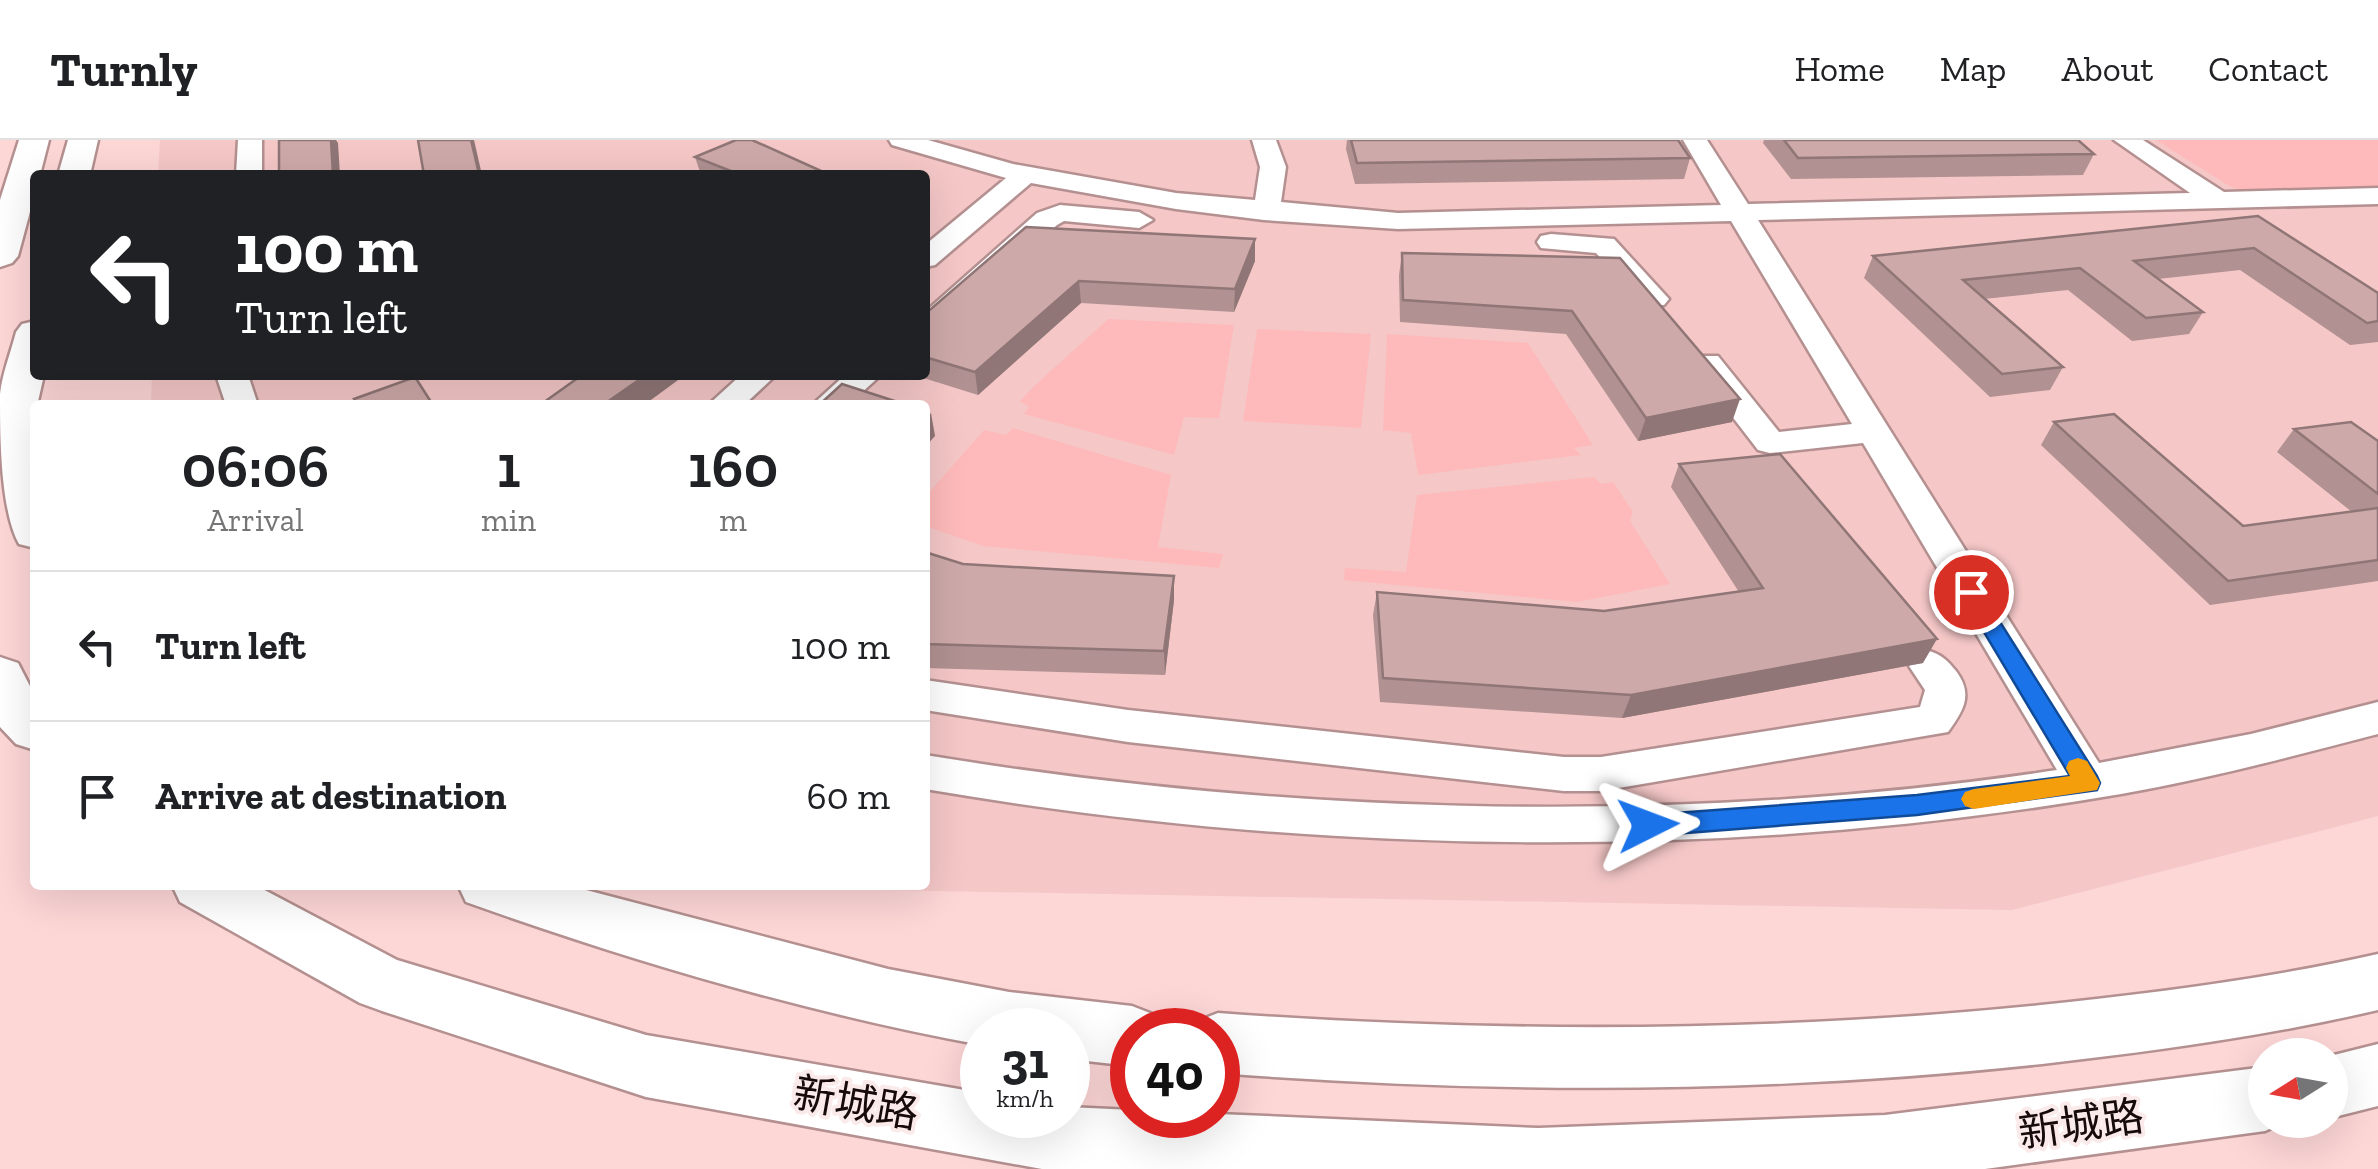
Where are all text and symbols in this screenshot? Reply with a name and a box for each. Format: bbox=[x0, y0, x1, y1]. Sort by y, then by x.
text: Turnly bbox=[50, 41, 197, 98]
text: Home bbox=[1794, 48, 1885, 90]
text: Map bbox=[1940, 48, 2006, 90]
text: About bbox=[2061, 48, 2153, 90]
text: Contact bbox=[2208, 48, 2328, 90]
text: 100 m bbox=[235, 206, 418, 290]
icon: left bbox=[70, 210, 200, 340]
text: Turn left bbox=[235, 291, 407, 345]
text: 06:06 bbox=[182, 430, 329, 502]
text: 1 bbox=[497, 430, 520, 502]
text: 160 bbox=[688, 430, 778, 502]
text: Arrival bbox=[207, 501, 304, 539]
text: min bbox=[481, 501, 536, 539]
text: m bbox=[719, 501, 747, 539]
pin bbox=[1929, 550, 2014, 635]
icon: arrive bbox=[1944, 565, 1999, 620]
icon: left bbox=[70, 619, 125, 674]
text: Turn left bbox=[155, 623, 306, 669]
text: 100 m bbox=[790, 623, 890, 669]
icon: arrive bbox=[70, 769, 125, 824]
text: Arrive at destination bbox=[155, 773, 506, 819]
text: 60 m bbox=[807, 773, 890, 819]
position arrow bbox=[1596, 773, 1700, 877]
speed limit sign: 40 bbox=[1110, 1008, 1240, 1138]
text: 31 bbox=[1002, 1031, 1048, 1091]
north arrow bbox=[2248, 1038, 2348, 1138]
map controls bbox=[2248, 1038, 2348, 1138]
street label: 新城路 bbox=[790, 1067, 922, 1139]
text: km/h bbox=[996, 1083, 1054, 1113]
street label: 新城路 bbox=[2015, 1090, 2147, 1158]

